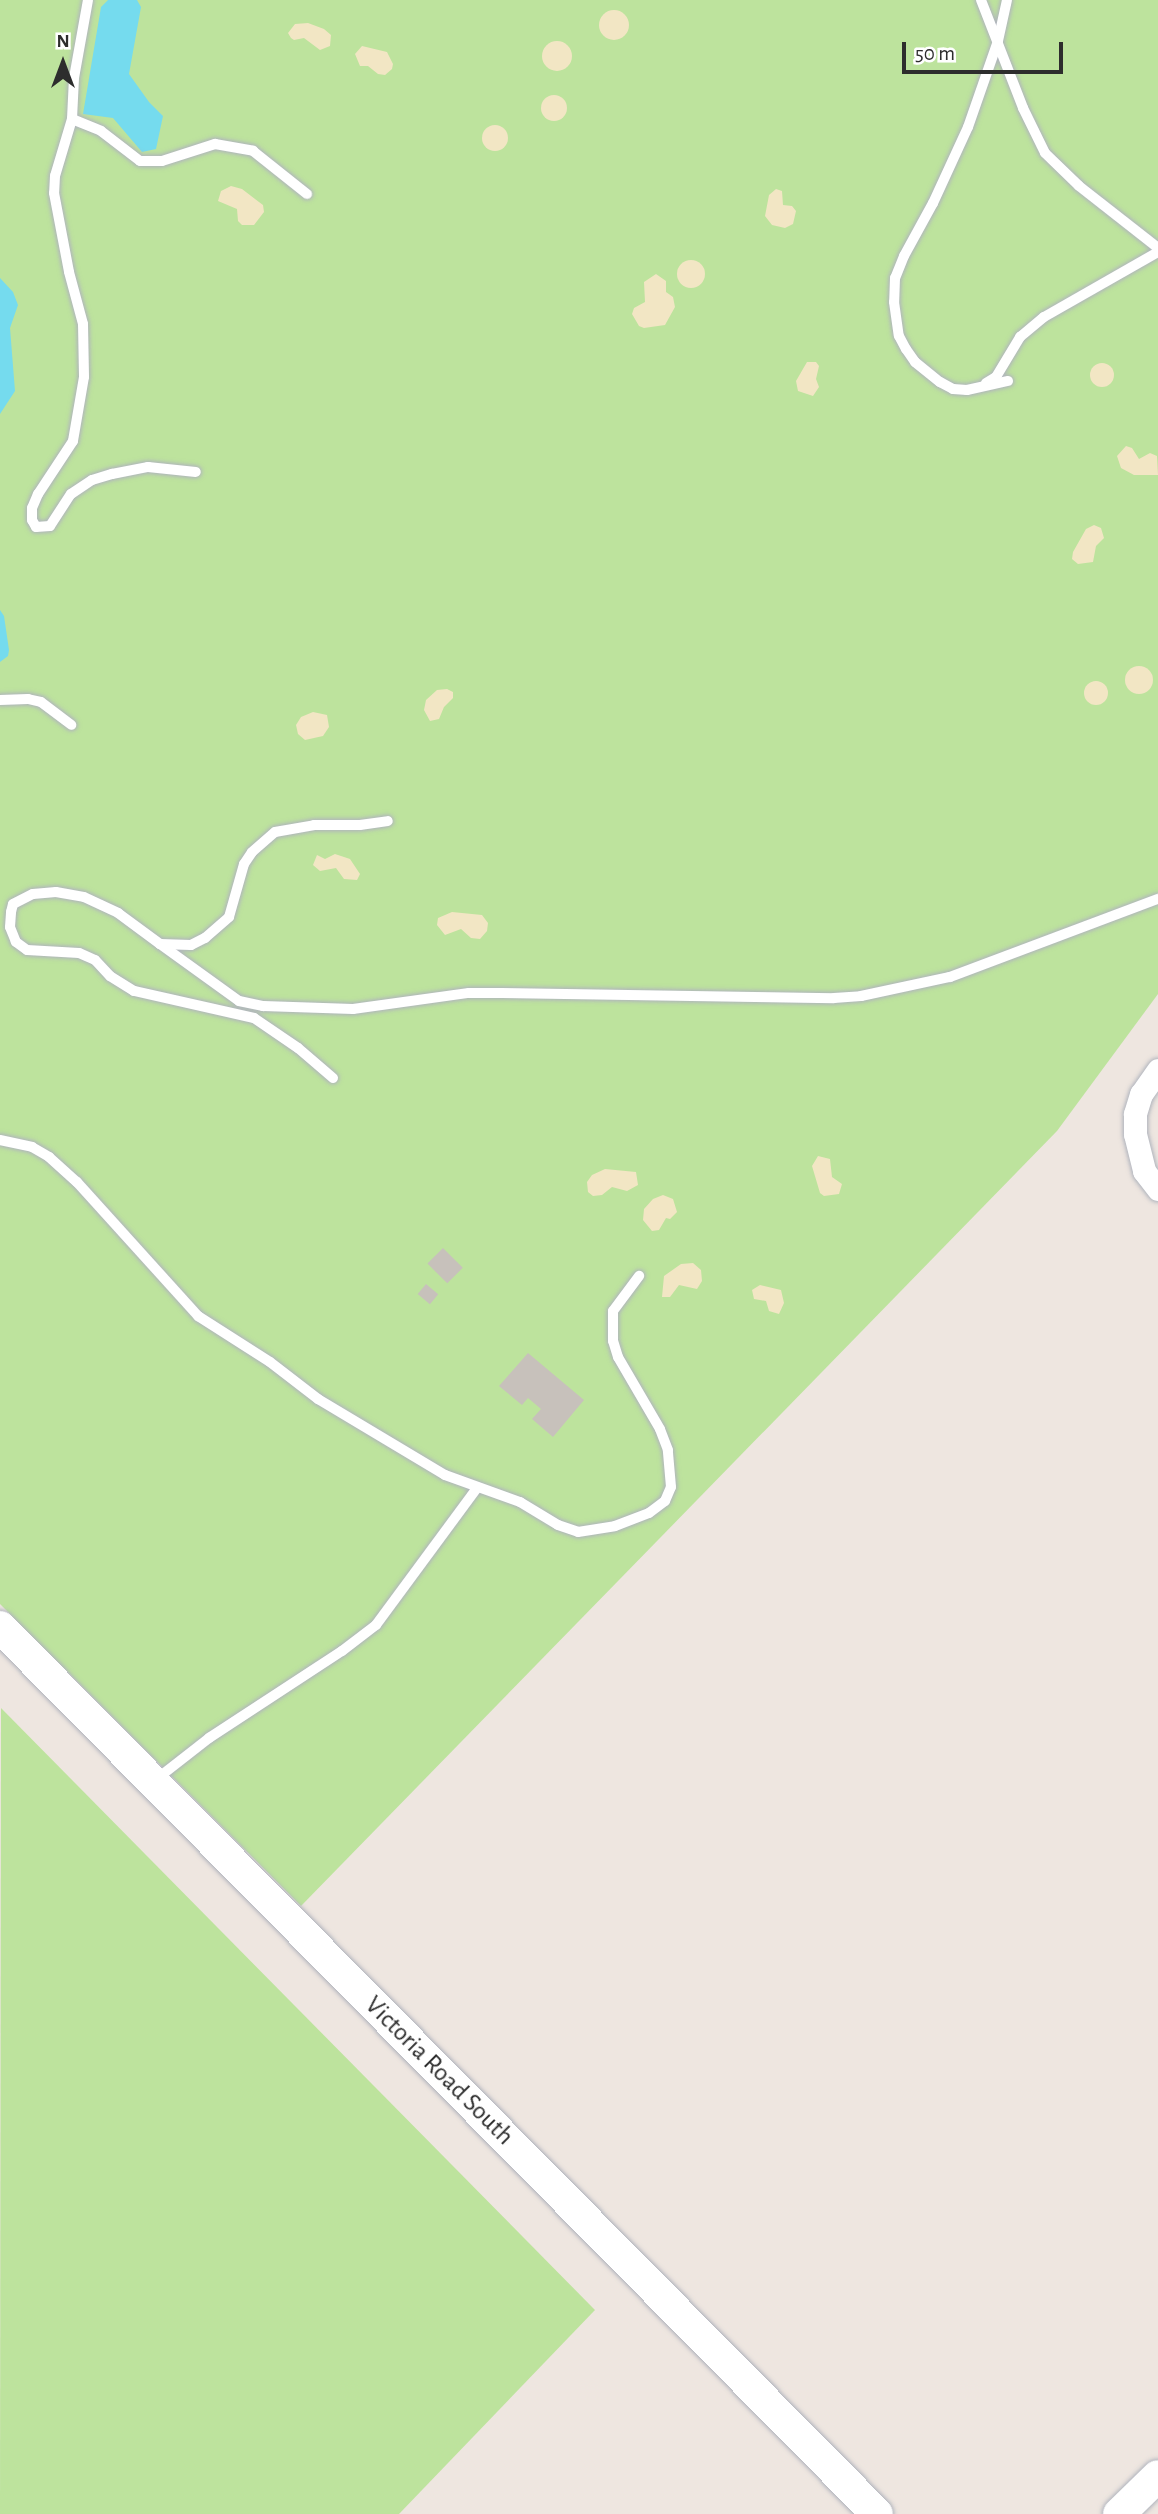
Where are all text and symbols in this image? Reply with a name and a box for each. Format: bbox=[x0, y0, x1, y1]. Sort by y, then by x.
north arrow bbox=[28, 28, 98, 98]
scale bar bbox=[906, 28, 1067, 72]
text: N bbox=[56, 32, 70, 51]
text: 50 m bbox=[915, 43, 955, 64]
street label: Victoria Road South bbox=[358, 1990, 520, 2152]

